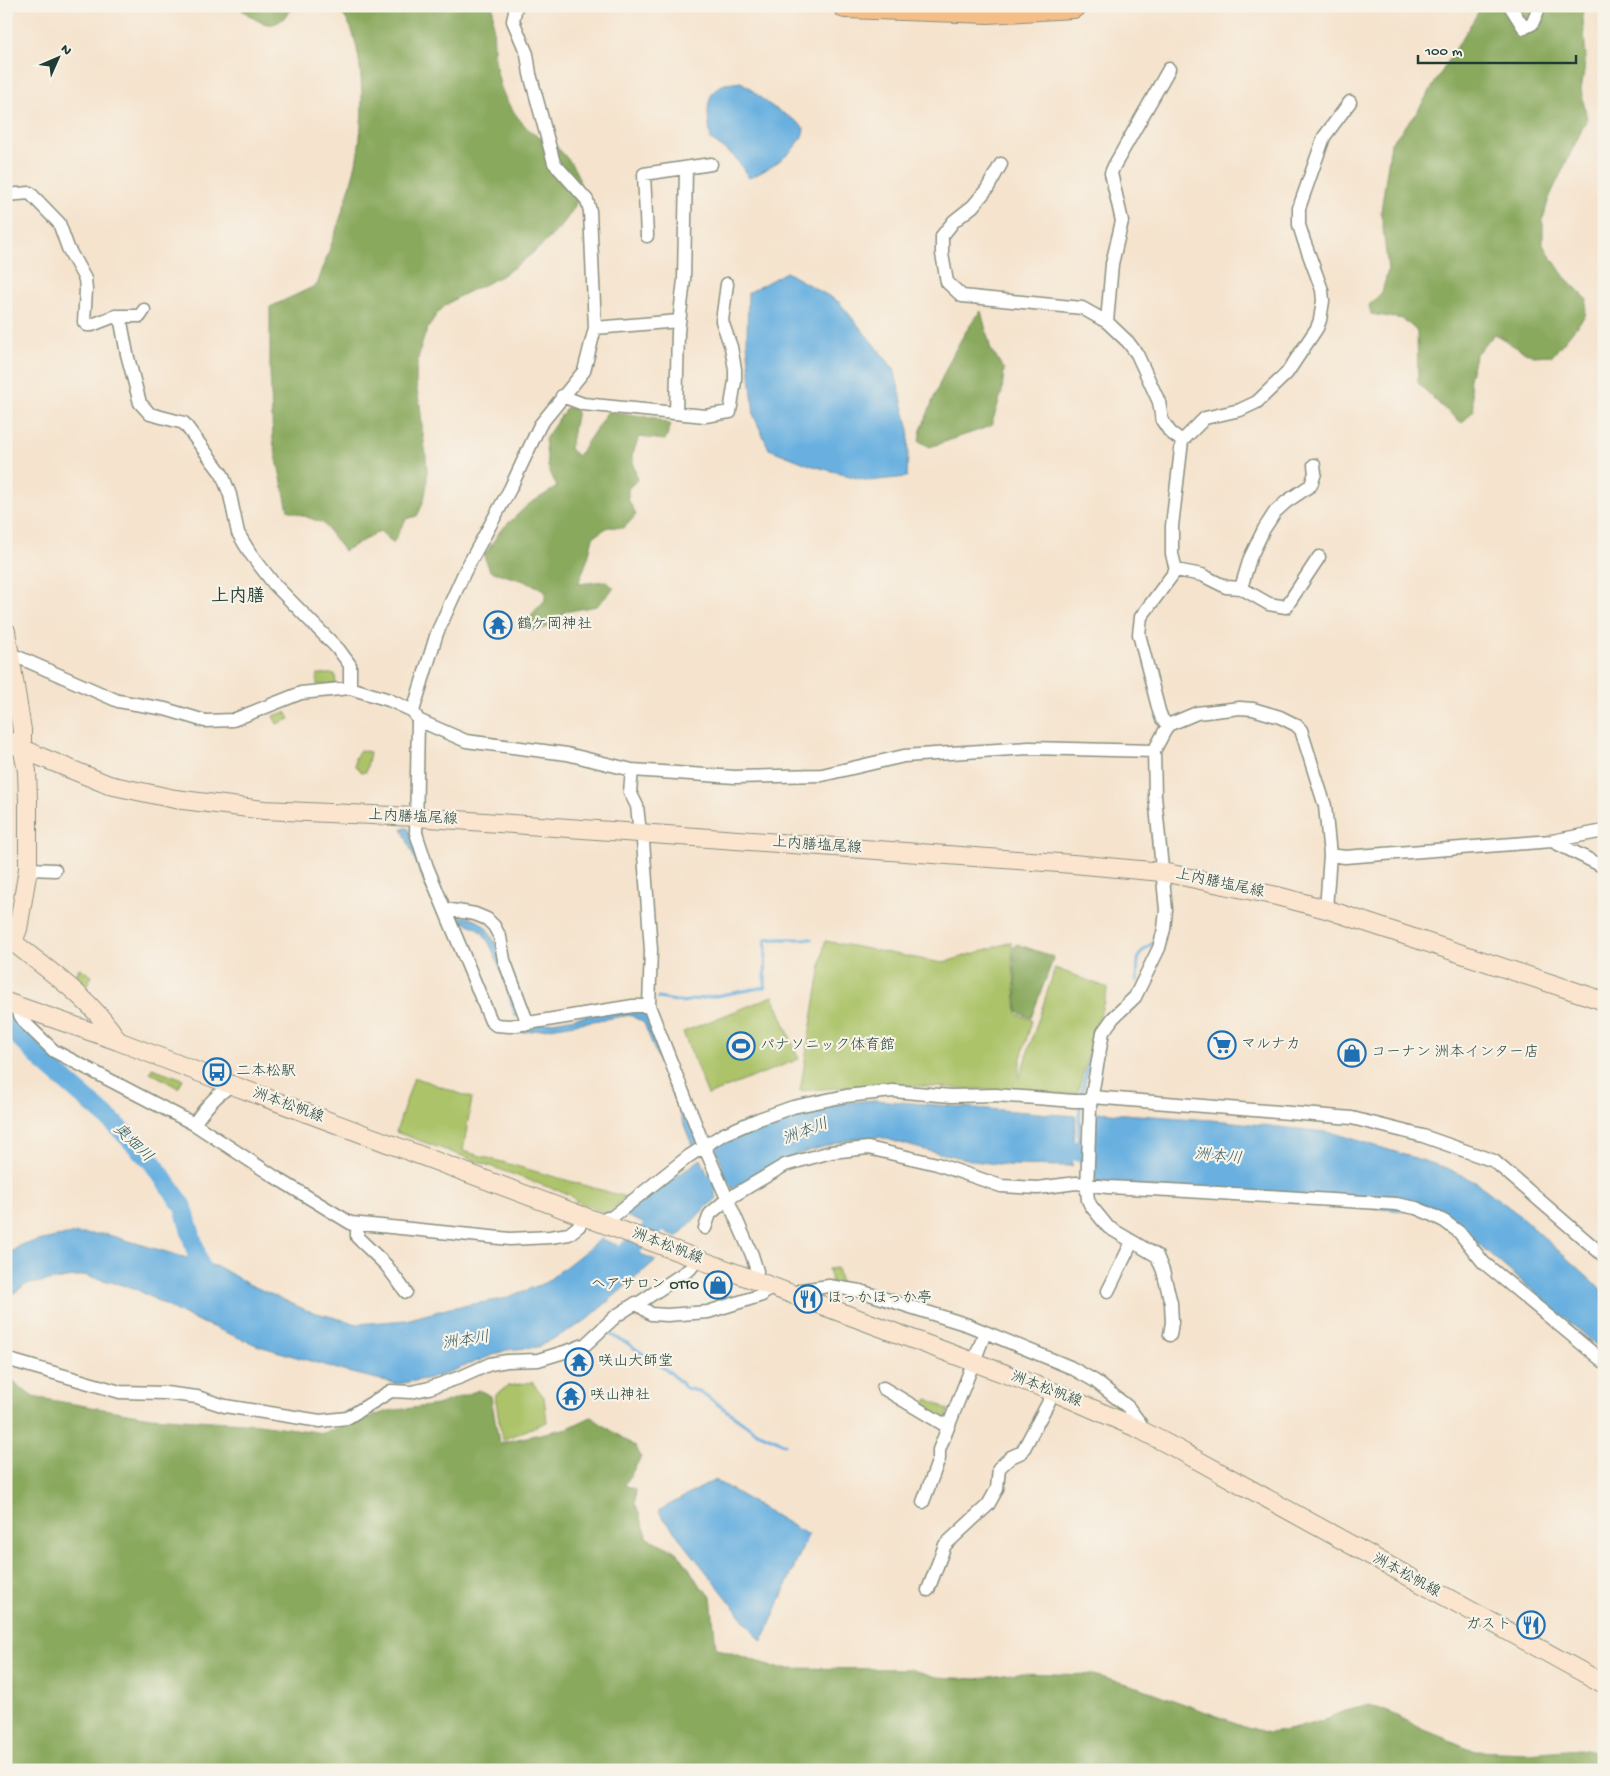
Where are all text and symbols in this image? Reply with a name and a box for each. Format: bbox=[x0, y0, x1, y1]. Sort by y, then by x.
north arrow bbox=[32, 32, 82, 82]
scale bar bbox=[1418, 32, 1575, 64]
text: N bbox=[56, 41, 75, 60]
text: 100 m bbox=[1424, 43, 1463, 61]
district label: 上内膳 bbox=[211, 586, 265, 608]
temple icon: 鶴ケ岡神社 bbox=[483, 610, 513, 640]
place label: 鶴ケ岡神社 bbox=[517, 615, 592, 634]
street label: 上内膳塩尾線 bbox=[368, 806, 458, 829]
street label: 上内膳塩尾線 bbox=[771, 833, 863, 858]
street label: 上内膳塩尾線 bbox=[1174, 865, 1266, 902]
supermarket icon: マルナカ bbox=[1207, 1030, 1237, 1060]
sports icon: パナソニック体育館 bbox=[726, 1031, 756, 1061]
place label: パナソニック体育館 bbox=[760, 1036, 895, 1055]
place label: マルナカ bbox=[1241, 1036, 1301, 1054]
shop icon: コーナン 洲本インター店 bbox=[1337, 1038, 1367, 1068]
place label: コーナン 洲本インター店 bbox=[1371, 1043, 1539, 1062]
bus stop icon: 二本松駅 bbox=[202, 1057, 232, 1087]
place label: 二本松駅 bbox=[236, 1062, 296, 1081]
street label: 洲本松帆線 bbox=[250, 1084, 327, 1127]
water label: 洲本川 bbox=[780, 1115, 832, 1150]
water label: 奥畑川 bbox=[108, 1119, 157, 1168]
water label: 洲本川 bbox=[1193, 1145, 1243, 1170]
street label: 洲本松帆線 bbox=[629, 1224, 706, 1269]
shop icon: ヘアサロン OTTO bbox=[703, 1270, 733, 1300]
place label: ヘアサロン OTTO bbox=[591, 1276, 699, 1294]
restaurant icon: ほっかほっか亭 bbox=[793, 1284, 823, 1314]
place label: ほっかほっか亭 bbox=[827, 1289, 932, 1308]
water label: 洲本川 bbox=[441, 1328, 491, 1355]
temple icon: 咲山大師堂 bbox=[564, 1347, 594, 1377]
place label: 咲山大師堂 bbox=[598, 1352, 673, 1371]
street label: 洲本松帆線 bbox=[1008, 1367, 1085, 1412]
temple icon: 咲山神社 bbox=[556, 1381, 586, 1411]
place label: 咲山神社 bbox=[590, 1386, 650, 1405]
street label: 洲本松帆線 bbox=[1369, 1549, 1444, 1602]
restaurant icon: ガスト bbox=[1516, 1610, 1546, 1640]
place label: ガスト bbox=[1465, 1616, 1512, 1634]

